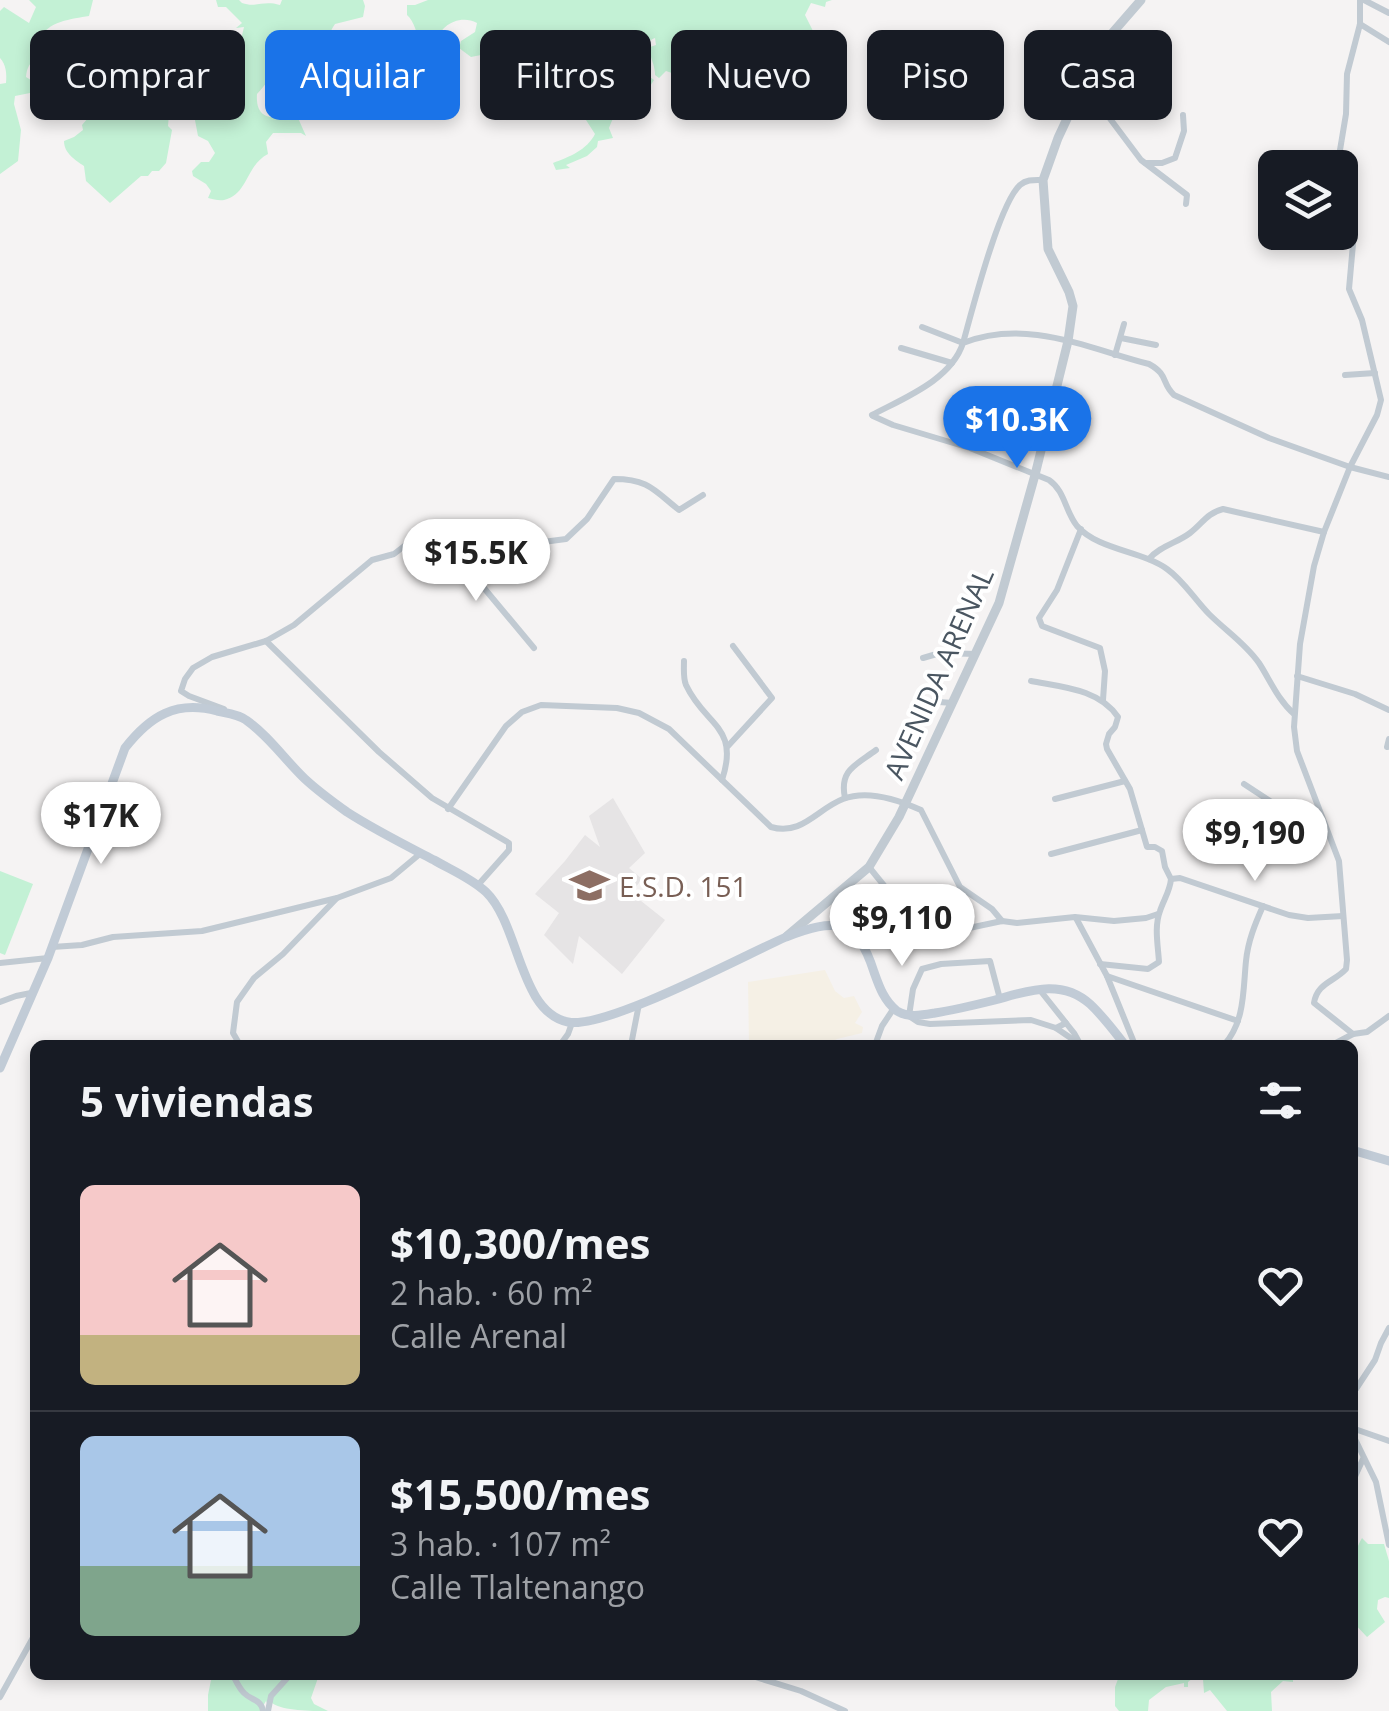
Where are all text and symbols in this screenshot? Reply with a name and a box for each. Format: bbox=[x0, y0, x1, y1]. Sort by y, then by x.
chip: Comprar bbox=[30, 30, 245, 120]
chip: Alquilar bbox=[265, 30, 460, 120]
chip: Filtros bbox=[480, 30, 651, 120]
chip: Nuevo bbox=[671, 30, 847, 120]
chip: Piso bbox=[867, 30, 1004, 120]
chip: Casa bbox=[1024, 30, 1172, 120]
map controls bbox=[1258, 150, 1358, 250]
button: layers bbox=[1258, 150, 1358, 250]
pin: $10.3K bbox=[936, 386, 1098, 471]
text: $10.3K bbox=[965, 397, 1069, 440]
pin: $15.5K bbox=[395, 519, 557, 604]
text: $15.5K bbox=[424, 530, 528, 573]
street label: AVENIDA ARENAL bbox=[874, 561, 1002, 785]
pin: $17K bbox=[42, 782, 160, 867]
text: $17K bbox=[63, 793, 139, 836]
pin: $9,190 bbox=[1174, 799, 1336, 884]
text: $9,190 bbox=[1205, 810, 1305, 853]
school or university icon: E.S.D. 151 bbox=[568, 865, 610, 907]
place label: E.S.D. 151 bbox=[619, 867, 748, 905]
pin: $9,110 bbox=[821, 884, 983, 969]
text: $9,110 bbox=[852, 895, 952, 938]
text: 5 viviendas bbox=[80, 1072, 314, 1129]
icon: filters bbox=[1253, 1073, 1308, 1128]
text: $10,300/mes bbox=[390, 1214, 650, 1271]
icon: home bbox=[160, 1225, 280, 1345]
icon: heart bbox=[1253, 1258, 1308, 1313]
text: 2 hab. · 60 m² bbox=[390, 1271, 593, 1314]
text: Calle Arenal bbox=[390, 1314, 567, 1357]
text: $15,500/mes bbox=[390, 1465, 650, 1522]
icon: home bbox=[160, 1476, 280, 1596]
icon: heart bbox=[1253, 1509, 1308, 1564]
text: 3 hab. · 107 m² bbox=[390, 1522, 611, 1565]
text: Calle Tlaltenango bbox=[390, 1565, 645, 1608]

